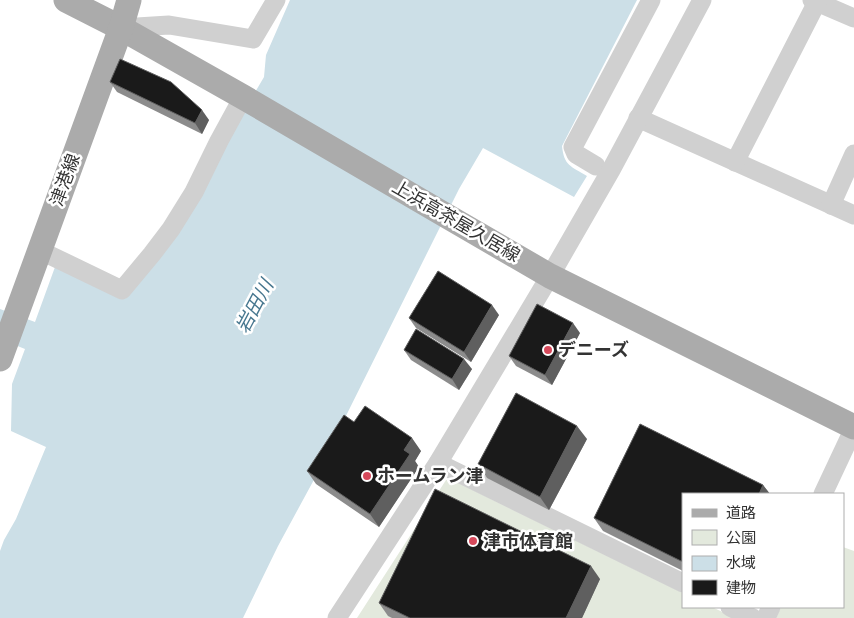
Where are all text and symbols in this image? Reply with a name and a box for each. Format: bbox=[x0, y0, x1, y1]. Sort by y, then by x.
street label: 津港線 bbox=[44, 151, 85, 209]
street label: 上浜高茶屋久居線 bbox=[388, 175, 524, 267]
water label: 岩田川 bbox=[230, 273, 279, 337]
place label: デニーズ bbox=[558, 338, 629, 361]
marker: デニーズ bbox=[542, 344, 554, 356]
place label: ホームラン津 bbox=[377, 464, 484, 487]
marker: ホームラン津 bbox=[361, 470, 373, 482]
legend bbox=[682, 493, 844, 608]
text: 道路 bbox=[726, 503, 756, 522]
text: 公園 bbox=[726, 528, 756, 547]
place label: 津市体育館 bbox=[483, 529, 573, 552]
marker: 津市体育館 bbox=[467, 535, 479, 547]
text: 水域 bbox=[726, 553, 756, 572]
text: 建物 bbox=[726, 578, 756, 597]

